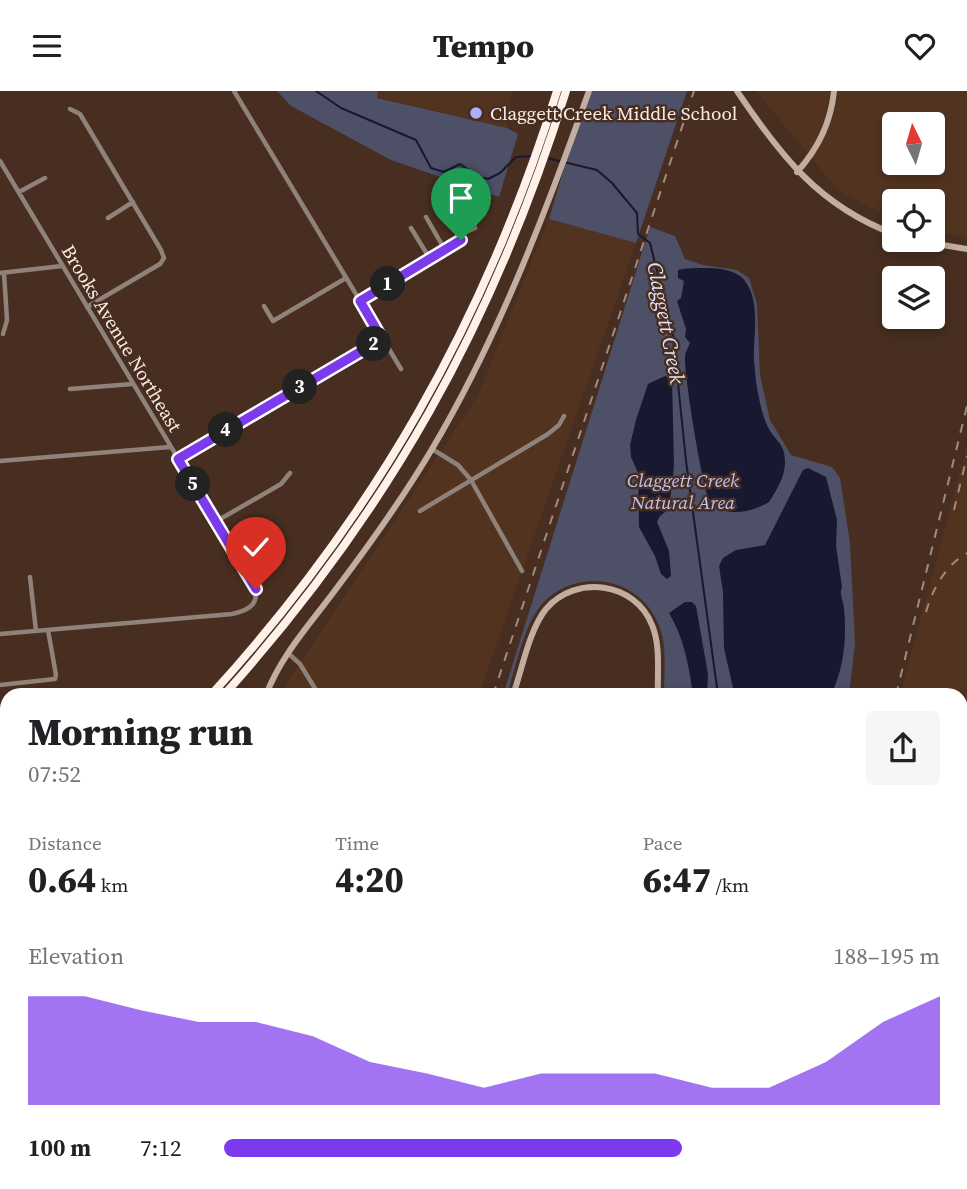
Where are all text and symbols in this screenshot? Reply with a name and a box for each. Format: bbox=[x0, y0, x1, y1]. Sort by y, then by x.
text: Tempo bbox=[433, 24, 534, 68]
icon: menu bbox=[28, 27, 66, 65]
icon: heart bbox=[901, 27, 939, 65]
place label: Claggett Creek Middle School bbox=[490, 100, 738, 126]
marker: Claggett Creek Middle School bbox=[468, 105, 484, 121]
north arrow bbox=[882, 112, 945, 175]
map controls bbox=[882, 112, 945, 329]
pin bbox=[431, 168, 491, 240]
icon: arrive bbox=[442, 179, 480, 217]
button: locate bbox=[882, 189, 945, 252]
street label: Brooks Avenue Northeast bbox=[56, 240, 189, 437]
water label: Claggett Creek bbox=[640, 259, 693, 386]
button: layers bbox=[882, 266, 945, 329]
pin: 1 bbox=[370, 267, 406, 301]
text: 1 bbox=[382, 270, 393, 296]
pin: 2 bbox=[356, 327, 392, 361]
text: 2 bbox=[368, 330, 379, 356]
pin: 3 bbox=[282, 369, 318, 405]
text: 3 bbox=[294, 373, 305, 399]
pin: 4 bbox=[208, 413, 244, 447]
text: 4 bbox=[220, 416, 231, 442]
pin: 5 bbox=[176, 467, 210, 501]
park label: Claggett Creek Natural Area bbox=[627, 467, 739, 515]
text: 5 bbox=[187, 470, 198, 496]
pin bbox=[226, 517, 286, 589]
icon: check bbox=[237, 528, 275, 566]
text: Morning run bbox=[28, 706, 253, 758]
button: share bbox=[866, 711, 940, 785]
text: 07:52 bbox=[28, 758, 81, 790]
text: Distance bbox=[28, 830, 102, 856]
text: Time bbox=[335, 830, 379, 856]
text: Pace bbox=[643, 830, 682, 856]
text: 0.64 bbox=[28, 856, 96, 904]
text: 4:20 bbox=[335, 856, 404, 904]
text: 6:47 bbox=[643, 856, 711, 904]
text: km bbox=[96, 872, 128, 898]
text: /km bbox=[711, 872, 749, 898]
text: Elevation bbox=[28, 940, 124, 972]
text: 188–195 m bbox=[833, 940, 940, 972]
text: 100 m bbox=[28, 1132, 91, 1164]
text: 7:12 bbox=[140, 1132, 181, 1164]

